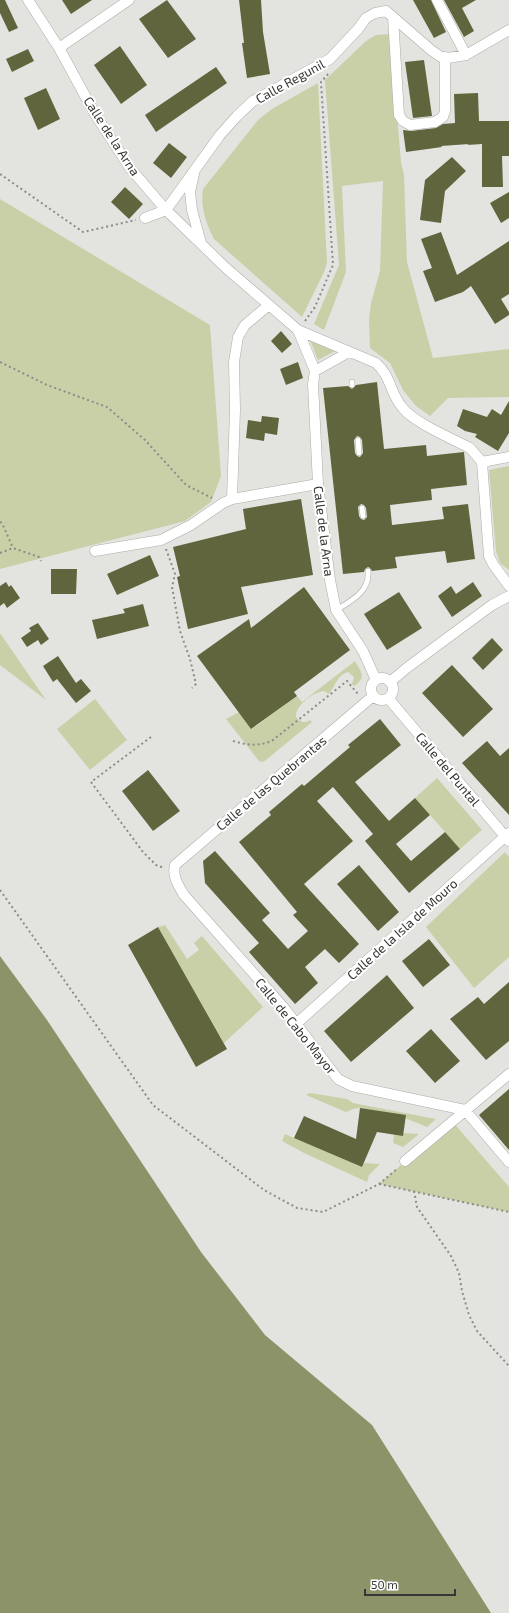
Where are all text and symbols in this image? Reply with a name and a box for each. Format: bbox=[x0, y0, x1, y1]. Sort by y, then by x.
street label: Calle Regunil bbox=[253, 55, 327, 107]
street label: Calle de la Arna bbox=[80, 93, 144, 179]
street label: Calle de la Arna bbox=[311, 485, 337, 577]
street label: Calle del Puntal bbox=[412, 729, 484, 809]
street label: Calle de las Quebrantas bbox=[213, 732, 329, 834]
street label: Calle de la Isla de Mouro bbox=[343, 875, 461, 983]
street label: Calle de Cabo Mayor bbox=[252, 974, 340, 1078]
scale bar bbox=[365, 1571, 455, 1597]
text: 50 m bbox=[371, 1577, 398, 1591]

